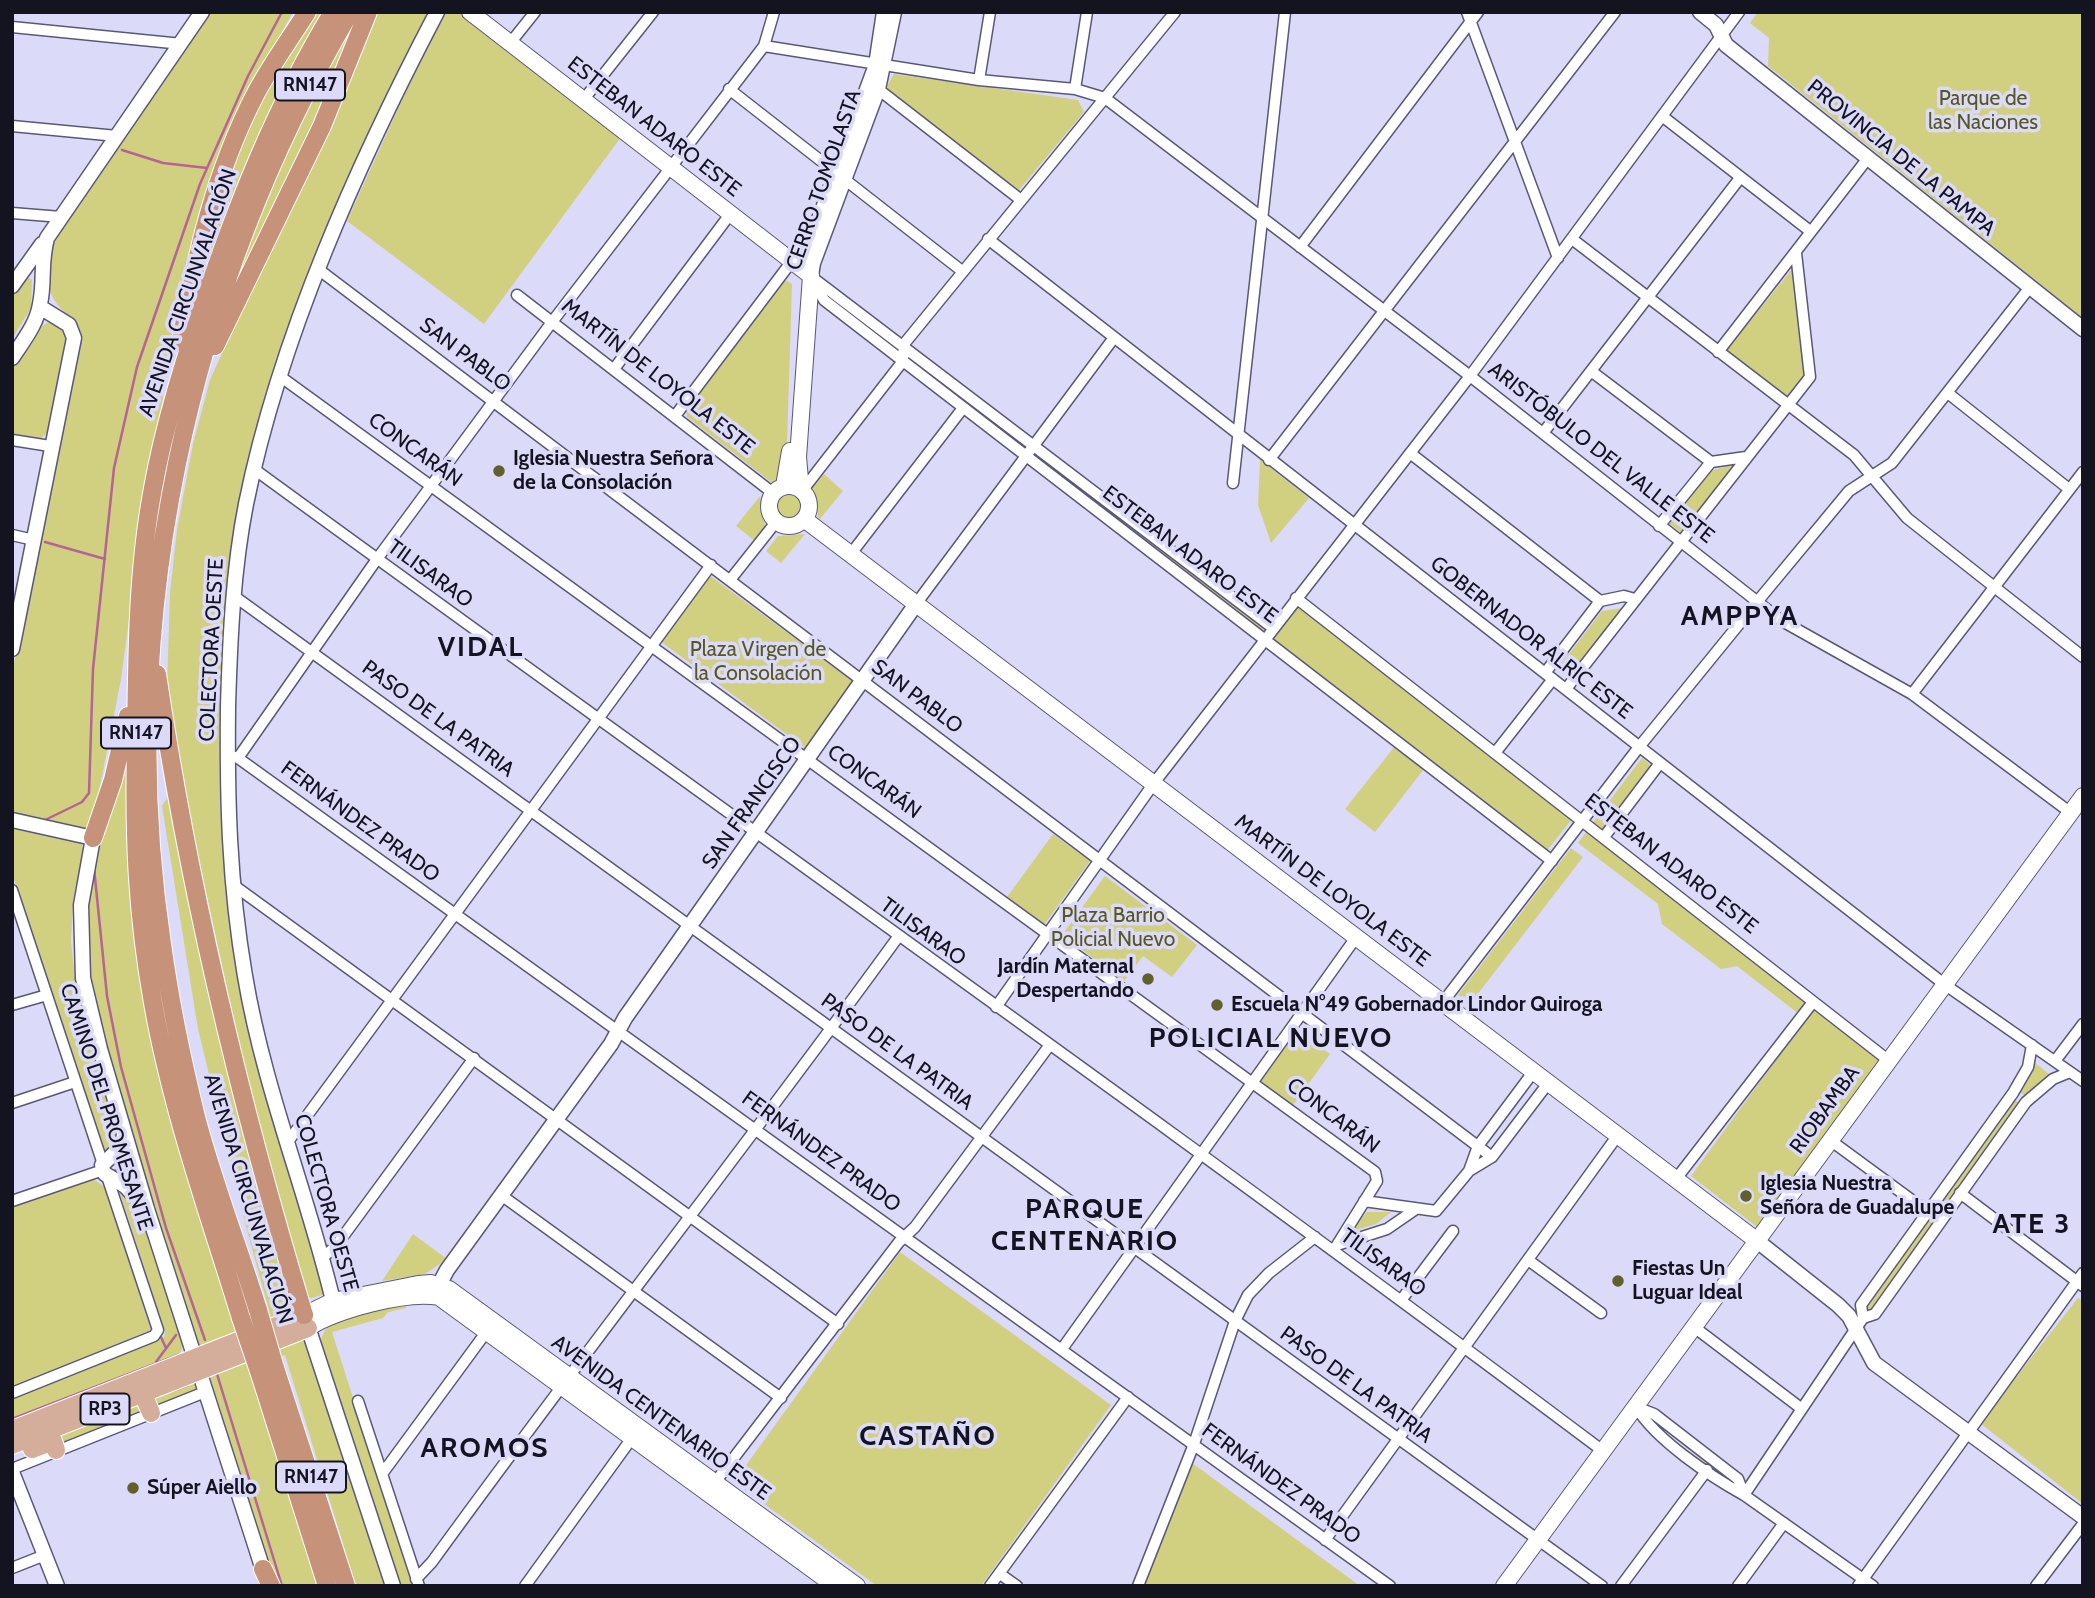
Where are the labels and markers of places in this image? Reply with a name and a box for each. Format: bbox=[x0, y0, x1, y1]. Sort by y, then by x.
place label: Iglesia Nuestra Señora de la Consolación bbox=[513, 446, 713, 496]
marker: Iglesia Nuestra Señora de la Consolación bbox=[491, 463, 507, 479]
place label: Jardín Maternal Despertando bbox=[998, 954, 1134, 1004]
marker: Jardín Maternal Despertando bbox=[1140, 971, 1156, 987]
place label: Escuela N°49 Gobernador Lindor Quiroga bbox=[1231, 992, 1603, 1018]
marker: Escuela N°49 Gobernador Lindor Quiroga bbox=[1209, 997, 1225, 1013]
place label: Iglesia Nuestra Señora de Guadalupe bbox=[1760, 1171, 1954, 1221]
marker: Iglesia Nuestra Señora de Guadalupe bbox=[1738, 1188, 1754, 1204]
place label: Fiestas Un Luguar Ideal bbox=[1632, 1256, 1743, 1306]
marker: Fiestas Un Luguar Ideal bbox=[1610, 1273, 1626, 1289]
place label: Súper Aiello bbox=[147, 1475, 257, 1501]
marker: Súper Aiello bbox=[125, 1480, 141, 1496]

